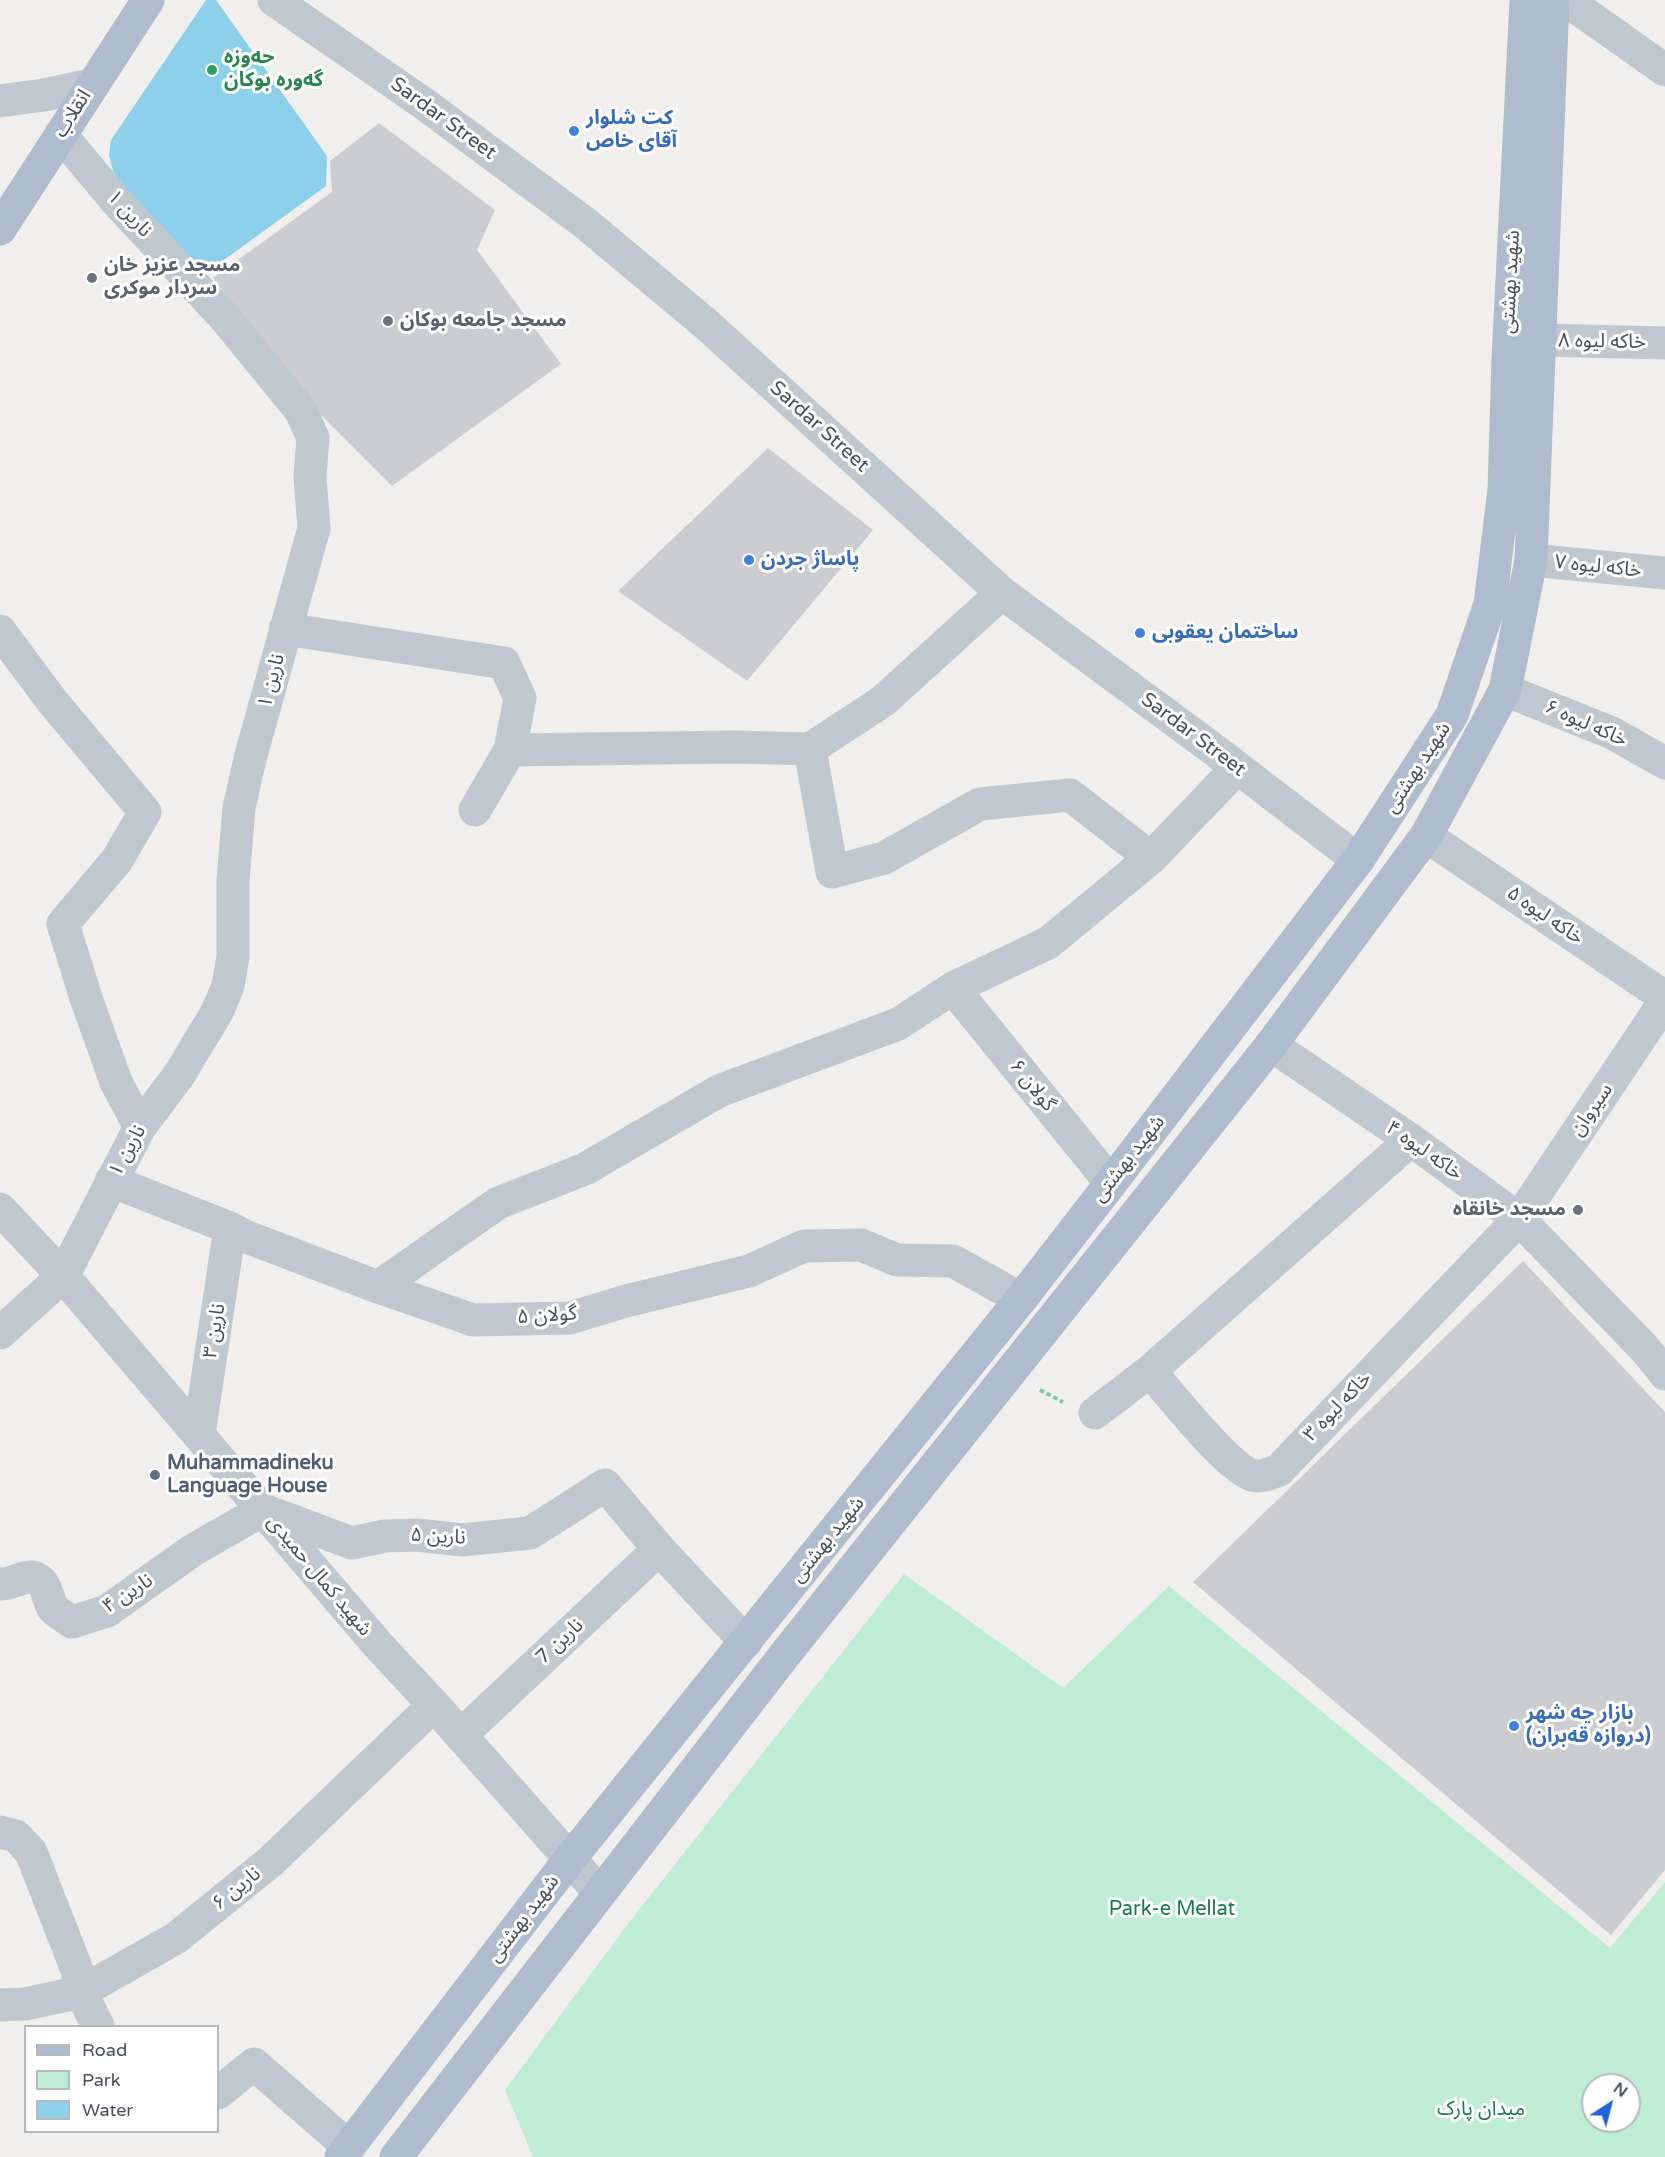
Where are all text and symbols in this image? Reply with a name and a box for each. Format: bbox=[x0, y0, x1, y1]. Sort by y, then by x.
place label: حه‌وزه گه‌وره بوکان bbox=[224, 46, 323, 93]
marker: حه‌وزه گه‌وره بوکان bbox=[205, 63, 219, 77]
street label: Sardar Street bbox=[385, 73, 501, 165]
street label: انقلاب bbox=[49, 86, 97, 142]
place label: کت شلوار آقای خاص bbox=[586, 107, 677, 154]
marker: کت شلوار آقای خاص bbox=[567, 124, 581, 138]
street label: نارین ۱ bbox=[102, 185, 156, 243]
street label: شهید بهشتی bbox=[1496, 230, 1526, 334]
place label: مسجد عزیز خان سردار موکری bbox=[104, 254, 240, 301]
marker: مسجد عزیز خان سردار موکری bbox=[85, 271, 99, 285]
place label: مسجد جامعه بوکان bbox=[400, 309, 567, 333]
marker: مسجد جامعه بوکان bbox=[381, 314, 395, 328]
street label: خاکه لیوه ۸ bbox=[1558, 329, 1646, 355]
street label: Sardar Street bbox=[765, 376, 873, 478]
place label: پاساژ جردن bbox=[761, 548, 859, 572]
street label: خاکه لیوه ۷ bbox=[1553, 550, 1643, 584]
marker: پاساژ جردن bbox=[742, 553, 756, 567]
place label: ساختمان یعقوبی bbox=[1152, 621, 1299, 645]
marker: ساختمان یعقوبی bbox=[1133, 626, 1147, 640]
street label: نارین ۱ bbox=[253, 651, 291, 711]
street label: Sardar Street bbox=[1136, 688, 1250, 782]
street label: خاکه لیوه ۶ bbox=[1541, 695, 1631, 753]
street label: شهید بهشتی bbox=[1380, 718, 1456, 818]
street label: خاکه لیوه ۵ bbox=[1502, 882, 1588, 950]
street label: گولان ۶ bbox=[1004, 1055, 1060, 1117]
street label: سیروان bbox=[1566, 1079, 1618, 1141]
street label: شهید بهشتی bbox=[1088, 1111, 1170, 1207]
street label: خاکه لیوه ۴ bbox=[1381, 1116, 1467, 1186]
street label: نارین ۱ bbox=[104, 1121, 152, 1181]
place label: مسجد خانقاه bbox=[1453, 1198, 1566, 1222]
marker: مسجد خانقاه bbox=[1571, 1203, 1585, 1217]
street label: نارین ۳ bbox=[199, 1302, 231, 1360]
street label: گولان ۵ bbox=[516, 1302, 578, 1330]
street label: خاکه لیوه ۳ bbox=[1299, 1367, 1377, 1447]
place label: Muhammadineku Language House bbox=[167, 1452, 334, 1499]
marker: Muhammadineku Language House bbox=[148, 1468, 162, 1482]
street label: شهید بهشتی bbox=[786, 1492, 870, 1588]
street label: شهید کمال حمیدی bbox=[261, 1511, 377, 1641]
street label: نارین ۵ bbox=[410, 1524, 466, 1550]
street label: نارین ۴ bbox=[98, 1569, 158, 1619]
street label: نارین 7 bbox=[531, 1614, 589, 1670]
place label: بازار چه شهر (دروازه قه‌بران) bbox=[1526, 1702, 1651, 1749]
marker: بازار چه شهر (دروازه قه‌بران) bbox=[1507, 1719, 1521, 1733]
street label: نارین ۶ bbox=[208, 1862, 266, 1916]
street label: شهید بهشتی bbox=[483, 1870, 565, 1968]
park label: Park-e Mellat bbox=[1109, 1898, 1235, 1922]
legend bbox=[24, 2025, 219, 2133]
text: Road bbox=[82, 2039, 127, 2061]
text: Park bbox=[82, 2069, 120, 2091]
north arrow bbox=[1581, 2073, 1641, 2133]
text: N bbox=[1609, 2078, 1631, 2102]
park label: میدان پارک bbox=[1437, 2098, 1525, 2122]
text: Water bbox=[82, 2099, 133, 2121]

